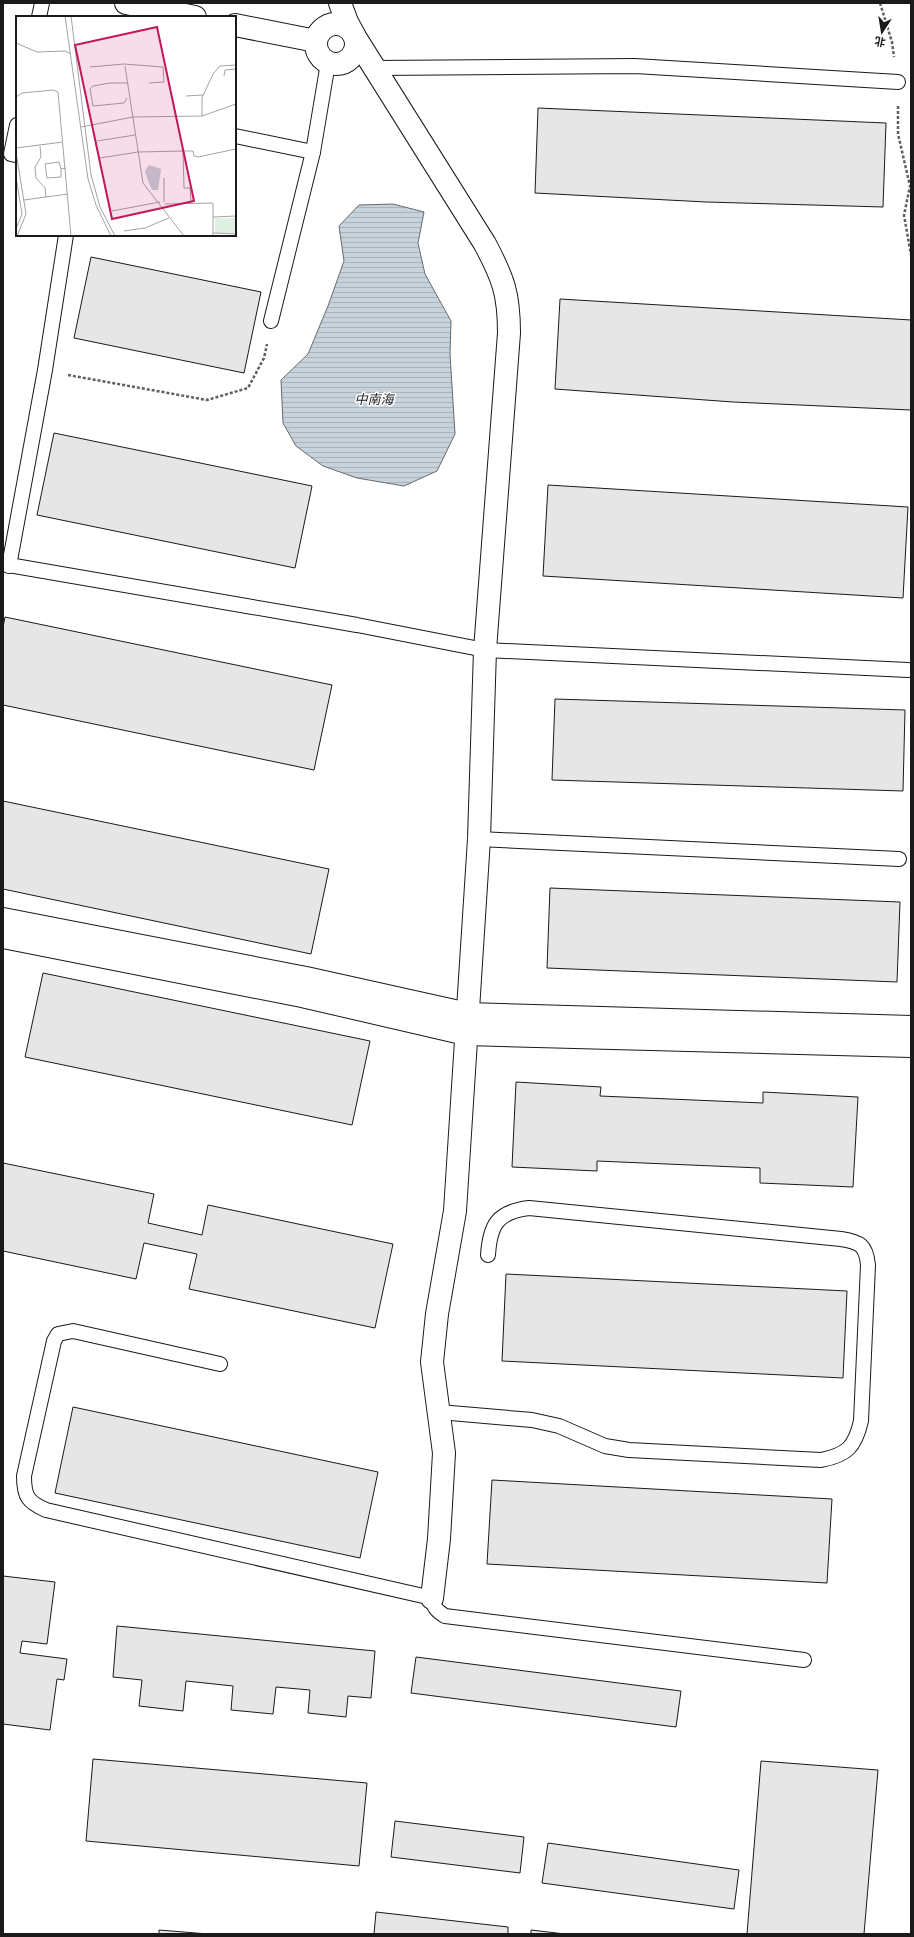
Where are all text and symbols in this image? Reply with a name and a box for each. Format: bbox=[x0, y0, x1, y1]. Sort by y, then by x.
north arrow bbox=[862, 12, 902, 52]
inset map bbox=[16, 16, 236, 236]
text: 北 bbox=[873, 34, 887, 50]
water label: 中南海 bbox=[354, 391, 395, 408]

